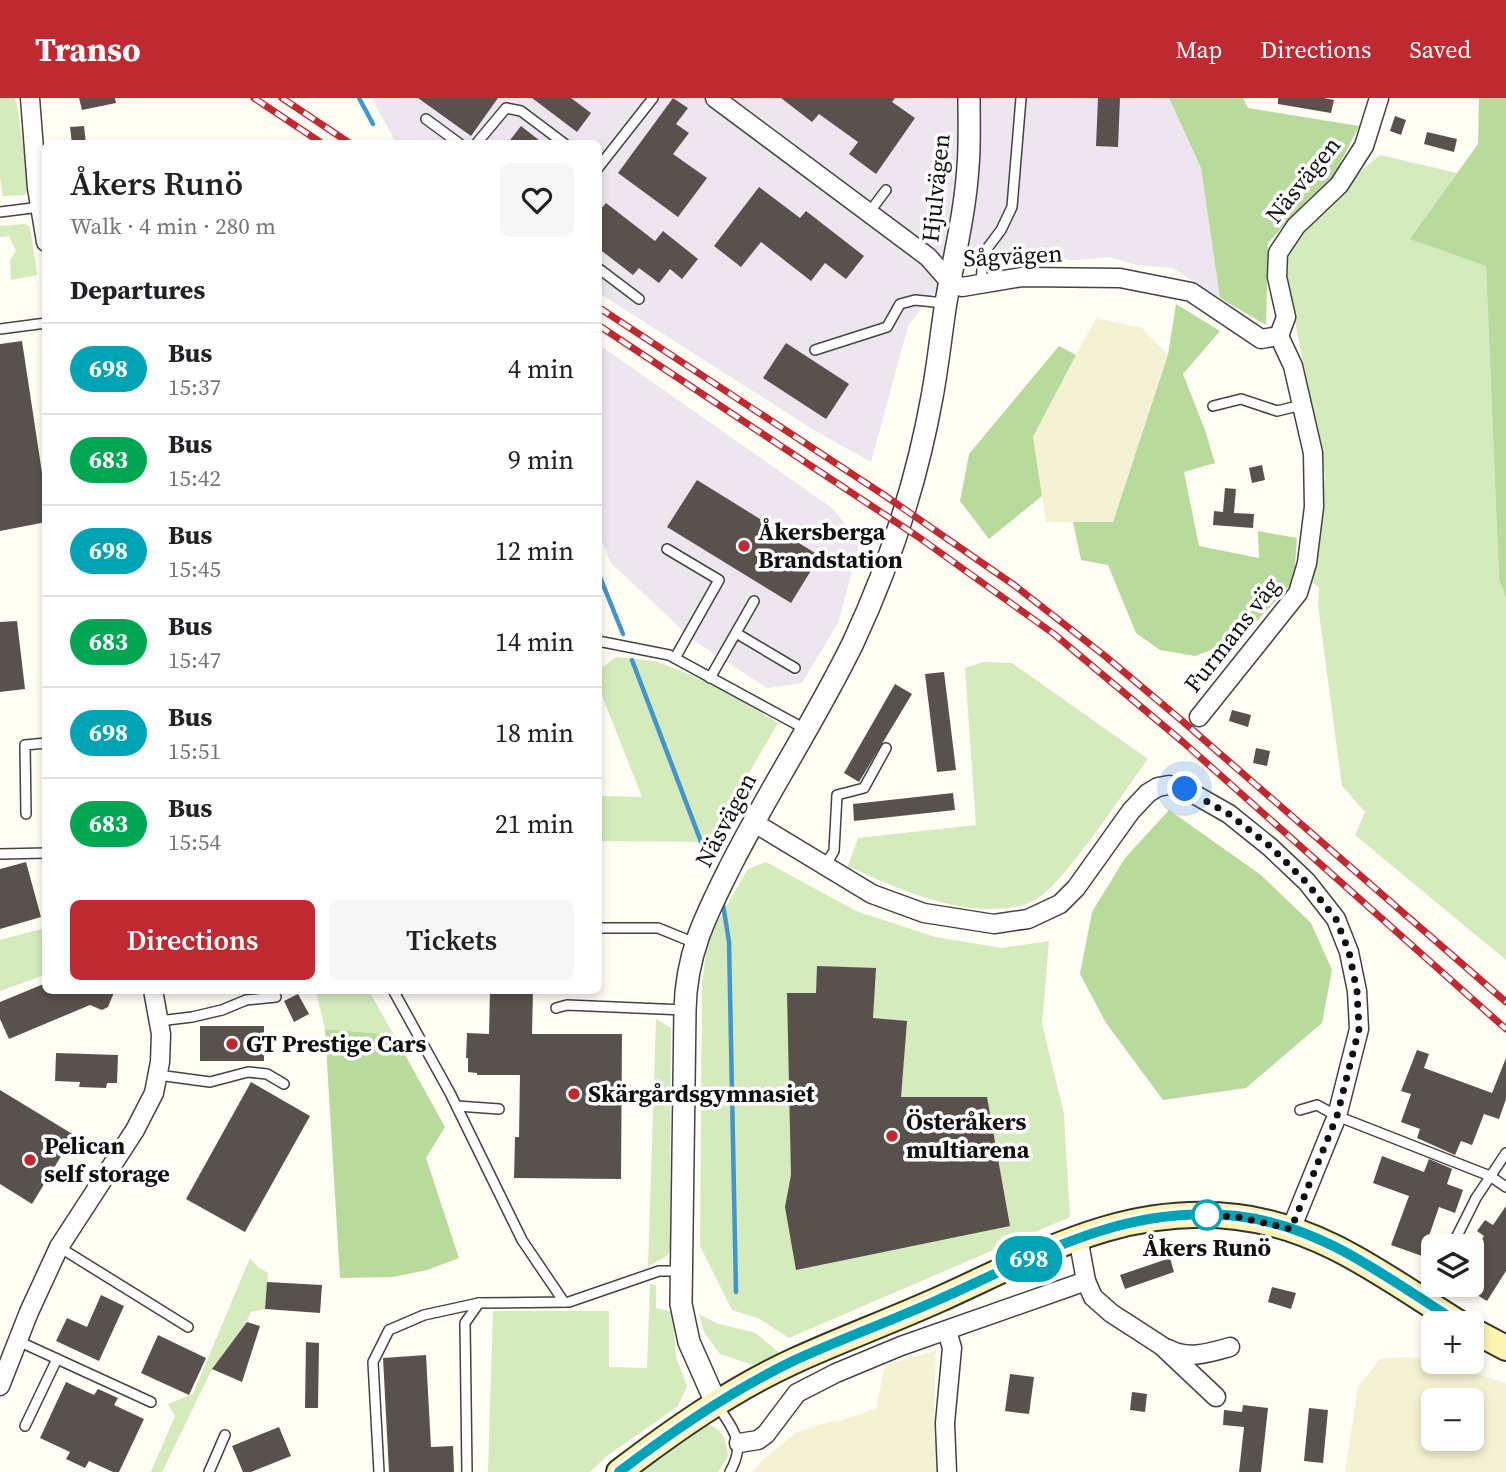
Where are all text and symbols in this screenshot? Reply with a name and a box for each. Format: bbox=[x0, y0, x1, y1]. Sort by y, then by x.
text: Transo bbox=[35, 27, 141, 72]
text: Map bbox=[1175, 33, 1222, 66]
text: Directions bbox=[1260, 33, 1371, 66]
text: Saved bbox=[1409, 33, 1471, 66]
street label: Näsvägen bbox=[1257, 129, 1348, 230]
street label: Hjulvägen bbox=[913, 132, 958, 244]
text: Åkers Runö bbox=[70, 161, 243, 206]
button: heart bbox=[500, 163, 574, 237]
text: Walk · 4 min · 280 m bbox=[70, 210, 276, 242]
street label: Sågvägen bbox=[962, 236, 1064, 275]
text: Departures bbox=[70, 272, 205, 308]
text: Bus bbox=[168, 335, 212, 371]
text: 4 min bbox=[508, 351, 574, 387]
text: 698 bbox=[89, 352, 128, 385]
text: 15:37 bbox=[168, 371, 221, 403]
text: Bus bbox=[168, 426, 212, 462]
text: 9 min bbox=[508, 442, 574, 478]
text: 683 bbox=[89, 443, 128, 476]
text: 15:42 bbox=[168, 462, 221, 494]
place label: Åkersberga Brandstation bbox=[758, 515, 903, 576]
text: Bus bbox=[168, 517, 212, 553]
text: 12 min bbox=[495, 533, 574, 569]
text: 698 bbox=[89, 534, 128, 567]
marker: Åkersberga Brandstation bbox=[736, 538, 752, 554]
text: 15:45 bbox=[168, 553, 221, 585]
street label: Furmans väg bbox=[1176, 570, 1287, 699]
text: Bus bbox=[168, 608, 212, 644]
text: 14 min bbox=[495, 624, 574, 660]
text: 683 bbox=[89, 625, 128, 658]
text: 15:47 bbox=[168, 644, 221, 676]
text: Bus bbox=[168, 699, 212, 735]
text: 18 min bbox=[495, 715, 574, 751]
text: 698 bbox=[89, 716, 128, 749]
text: 15:51 bbox=[168, 735, 221, 767]
street label: Näsvägen bbox=[687, 767, 764, 873]
your location bbox=[1167, 771, 1202, 806]
text: Bus bbox=[168, 790, 212, 826]
text: 21 min bbox=[495, 806, 574, 842]
text: 683 bbox=[89, 807, 128, 840]
text: 15:54 bbox=[168, 826, 221, 858]
button: Directions bbox=[70, 900, 315, 980]
button: Tickets bbox=[329, 900, 574, 980]
place label: GT Prestige Cars bbox=[246, 1027, 426, 1060]
marker: GT Prestige Cars bbox=[224, 1036, 240, 1052]
place label: Skärgårdsgymnasiet bbox=[588, 1077, 815, 1110]
marker: Skärgårdsgymnasiet bbox=[566, 1086, 582, 1102]
place label: Österåkers multiarena bbox=[906, 1105, 1030, 1166]
marker: Österåkers multiarena bbox=[884, 1128, 900, 1144]
place label: Pelican self storage bbox=[44, 1129, 170, 1190]
marker: Pelican self storage bbox=[22, 1152, 38, 1168]
marker: Åkers Runö bbox=[1192, 1200, 1222, 1230]
place label: Åkers Runö bbox=[1143, 1231, 1271, 1264]
map controls bbox=[1421, 1234, 1484, 1451]
button: layers bbox=[1421, 1234, 1484, 1297]
line badge: 698 bbox=[989, 1236, 1069, 1282]
text: 698 bbox=[1009, 1242, 1049, 1275]
button: + bbox=[1421, 1311, 1484, 1374]
button: − bbox=[1421, 1388, 1484, 1451]

